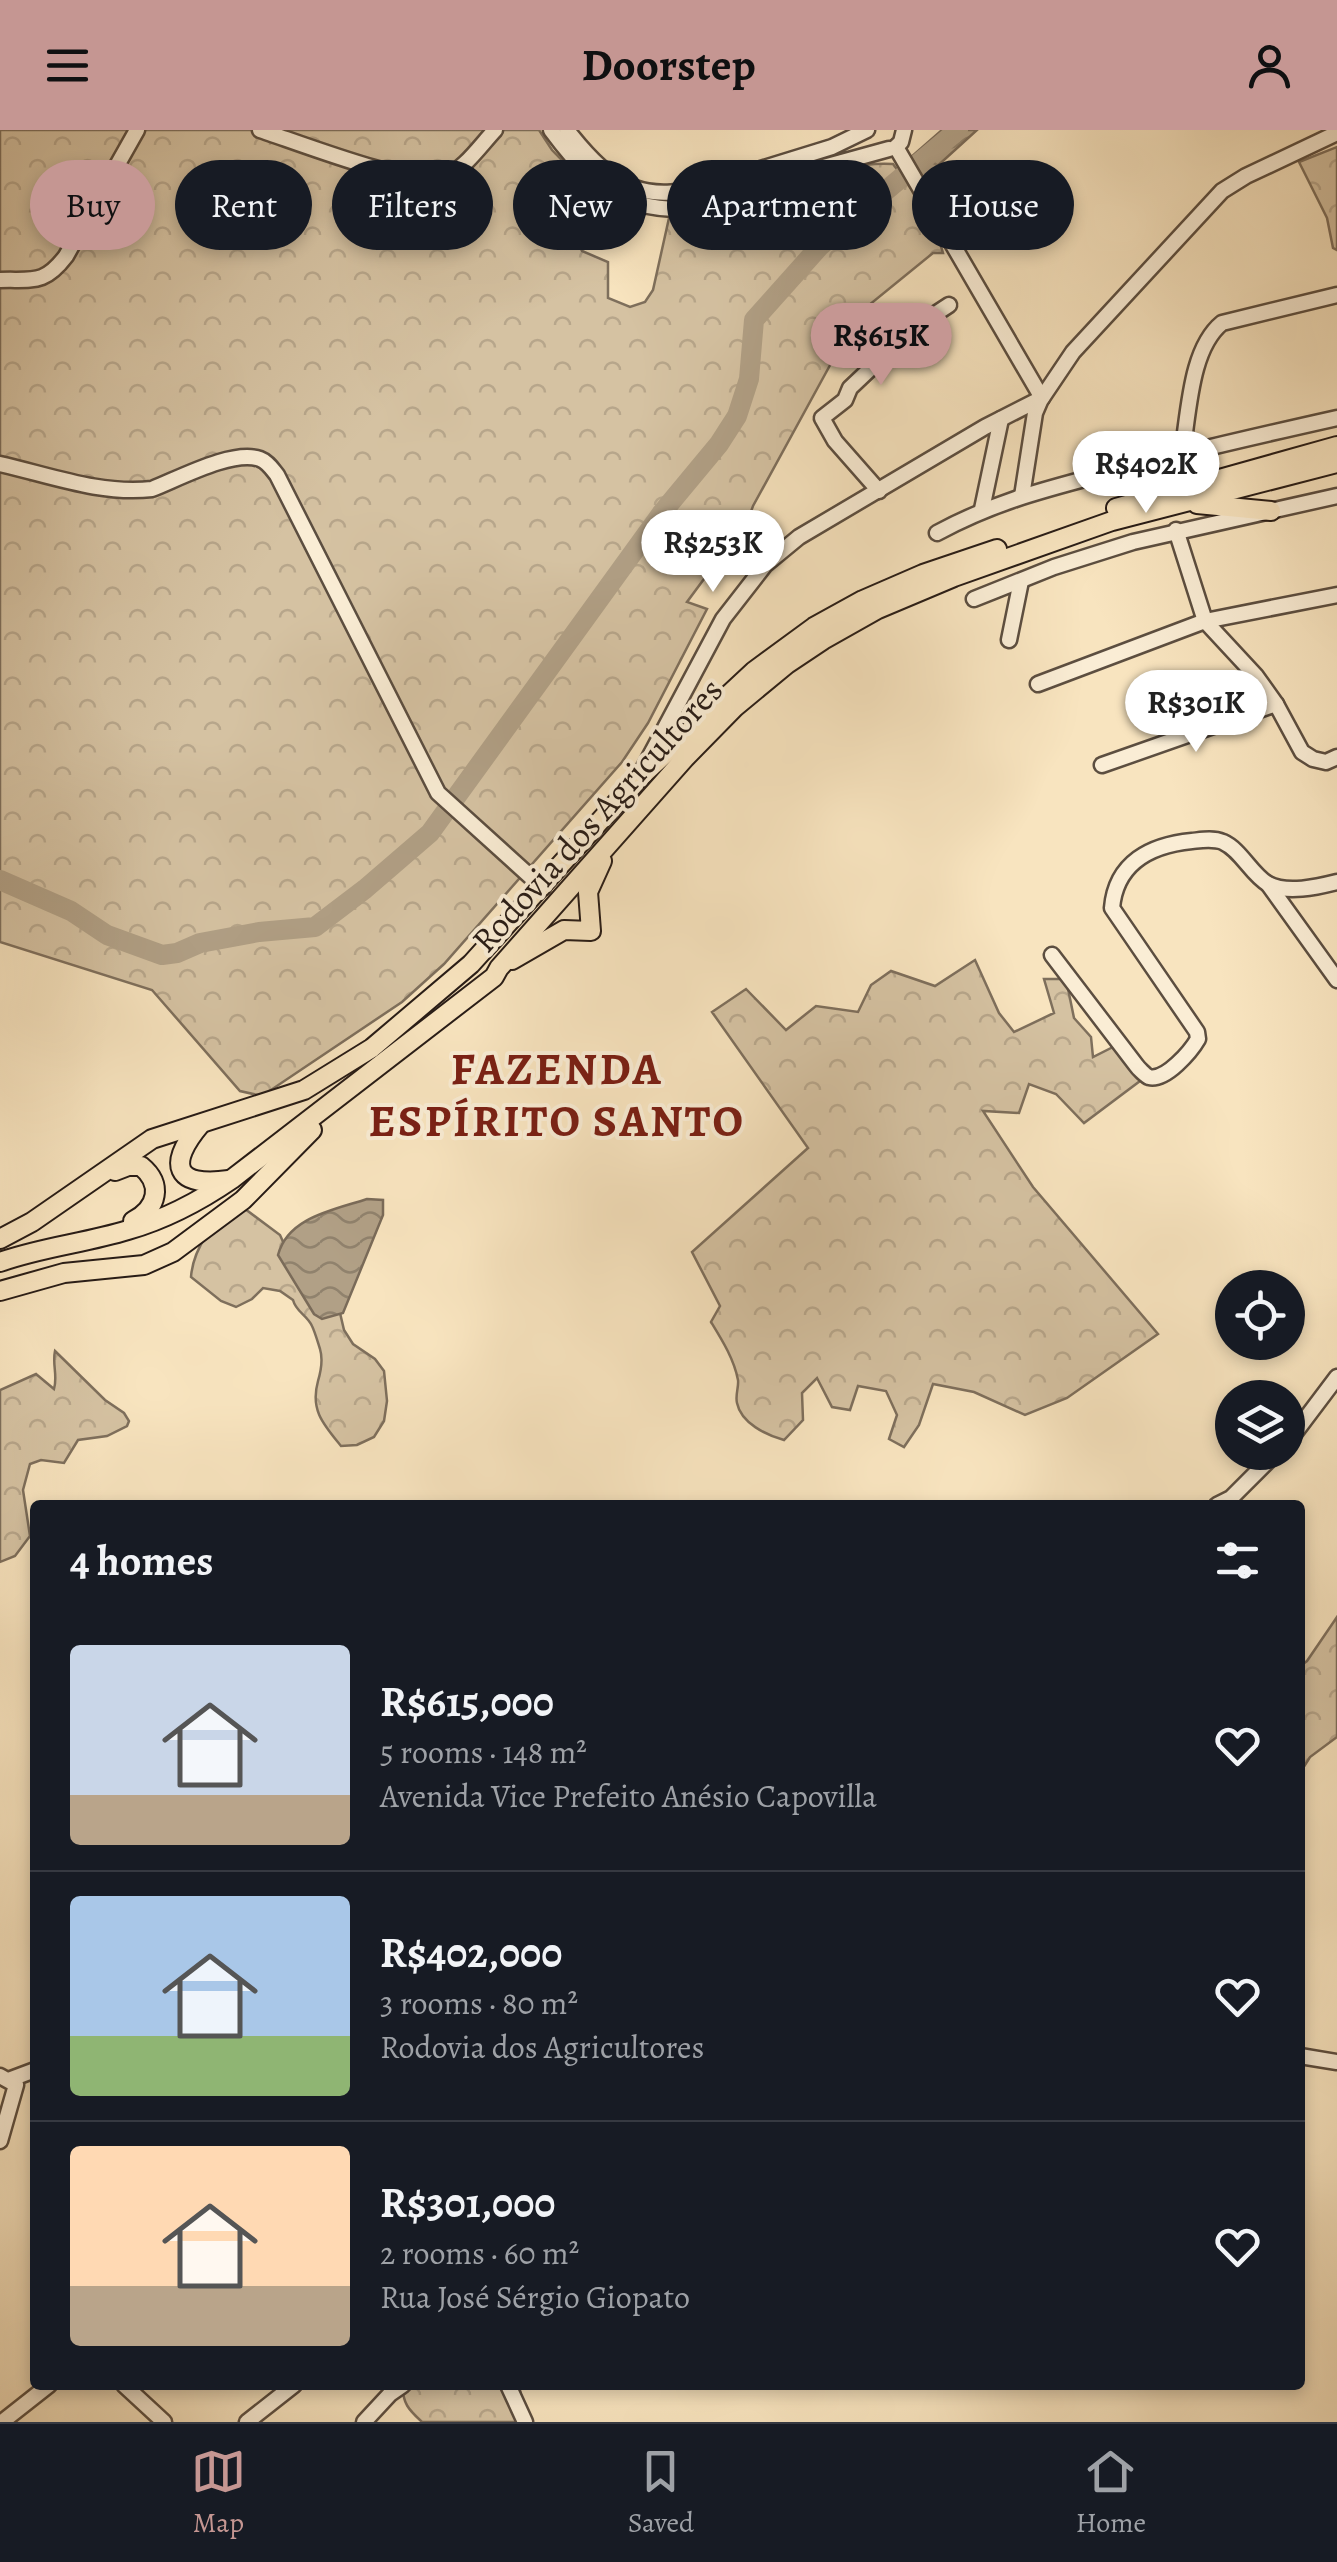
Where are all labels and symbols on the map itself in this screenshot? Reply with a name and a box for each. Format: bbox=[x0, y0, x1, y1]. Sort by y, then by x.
pin: R$615K bbox=[800, 303, 962, 388]
pin: R$402K bbox=[1065, 431, 1227, 516]
pin: R$253K bbox=[632, 510, 794, 595]
street label: Rodovia dos Agricultores bbox=[460, 667, 734, 963]
pin: R$301K bbox=[1115, 670, 1277, 755]
district label: FAZENDA ESPÍRITO SANTO bbox=[369, 1038, 745, 1152]

